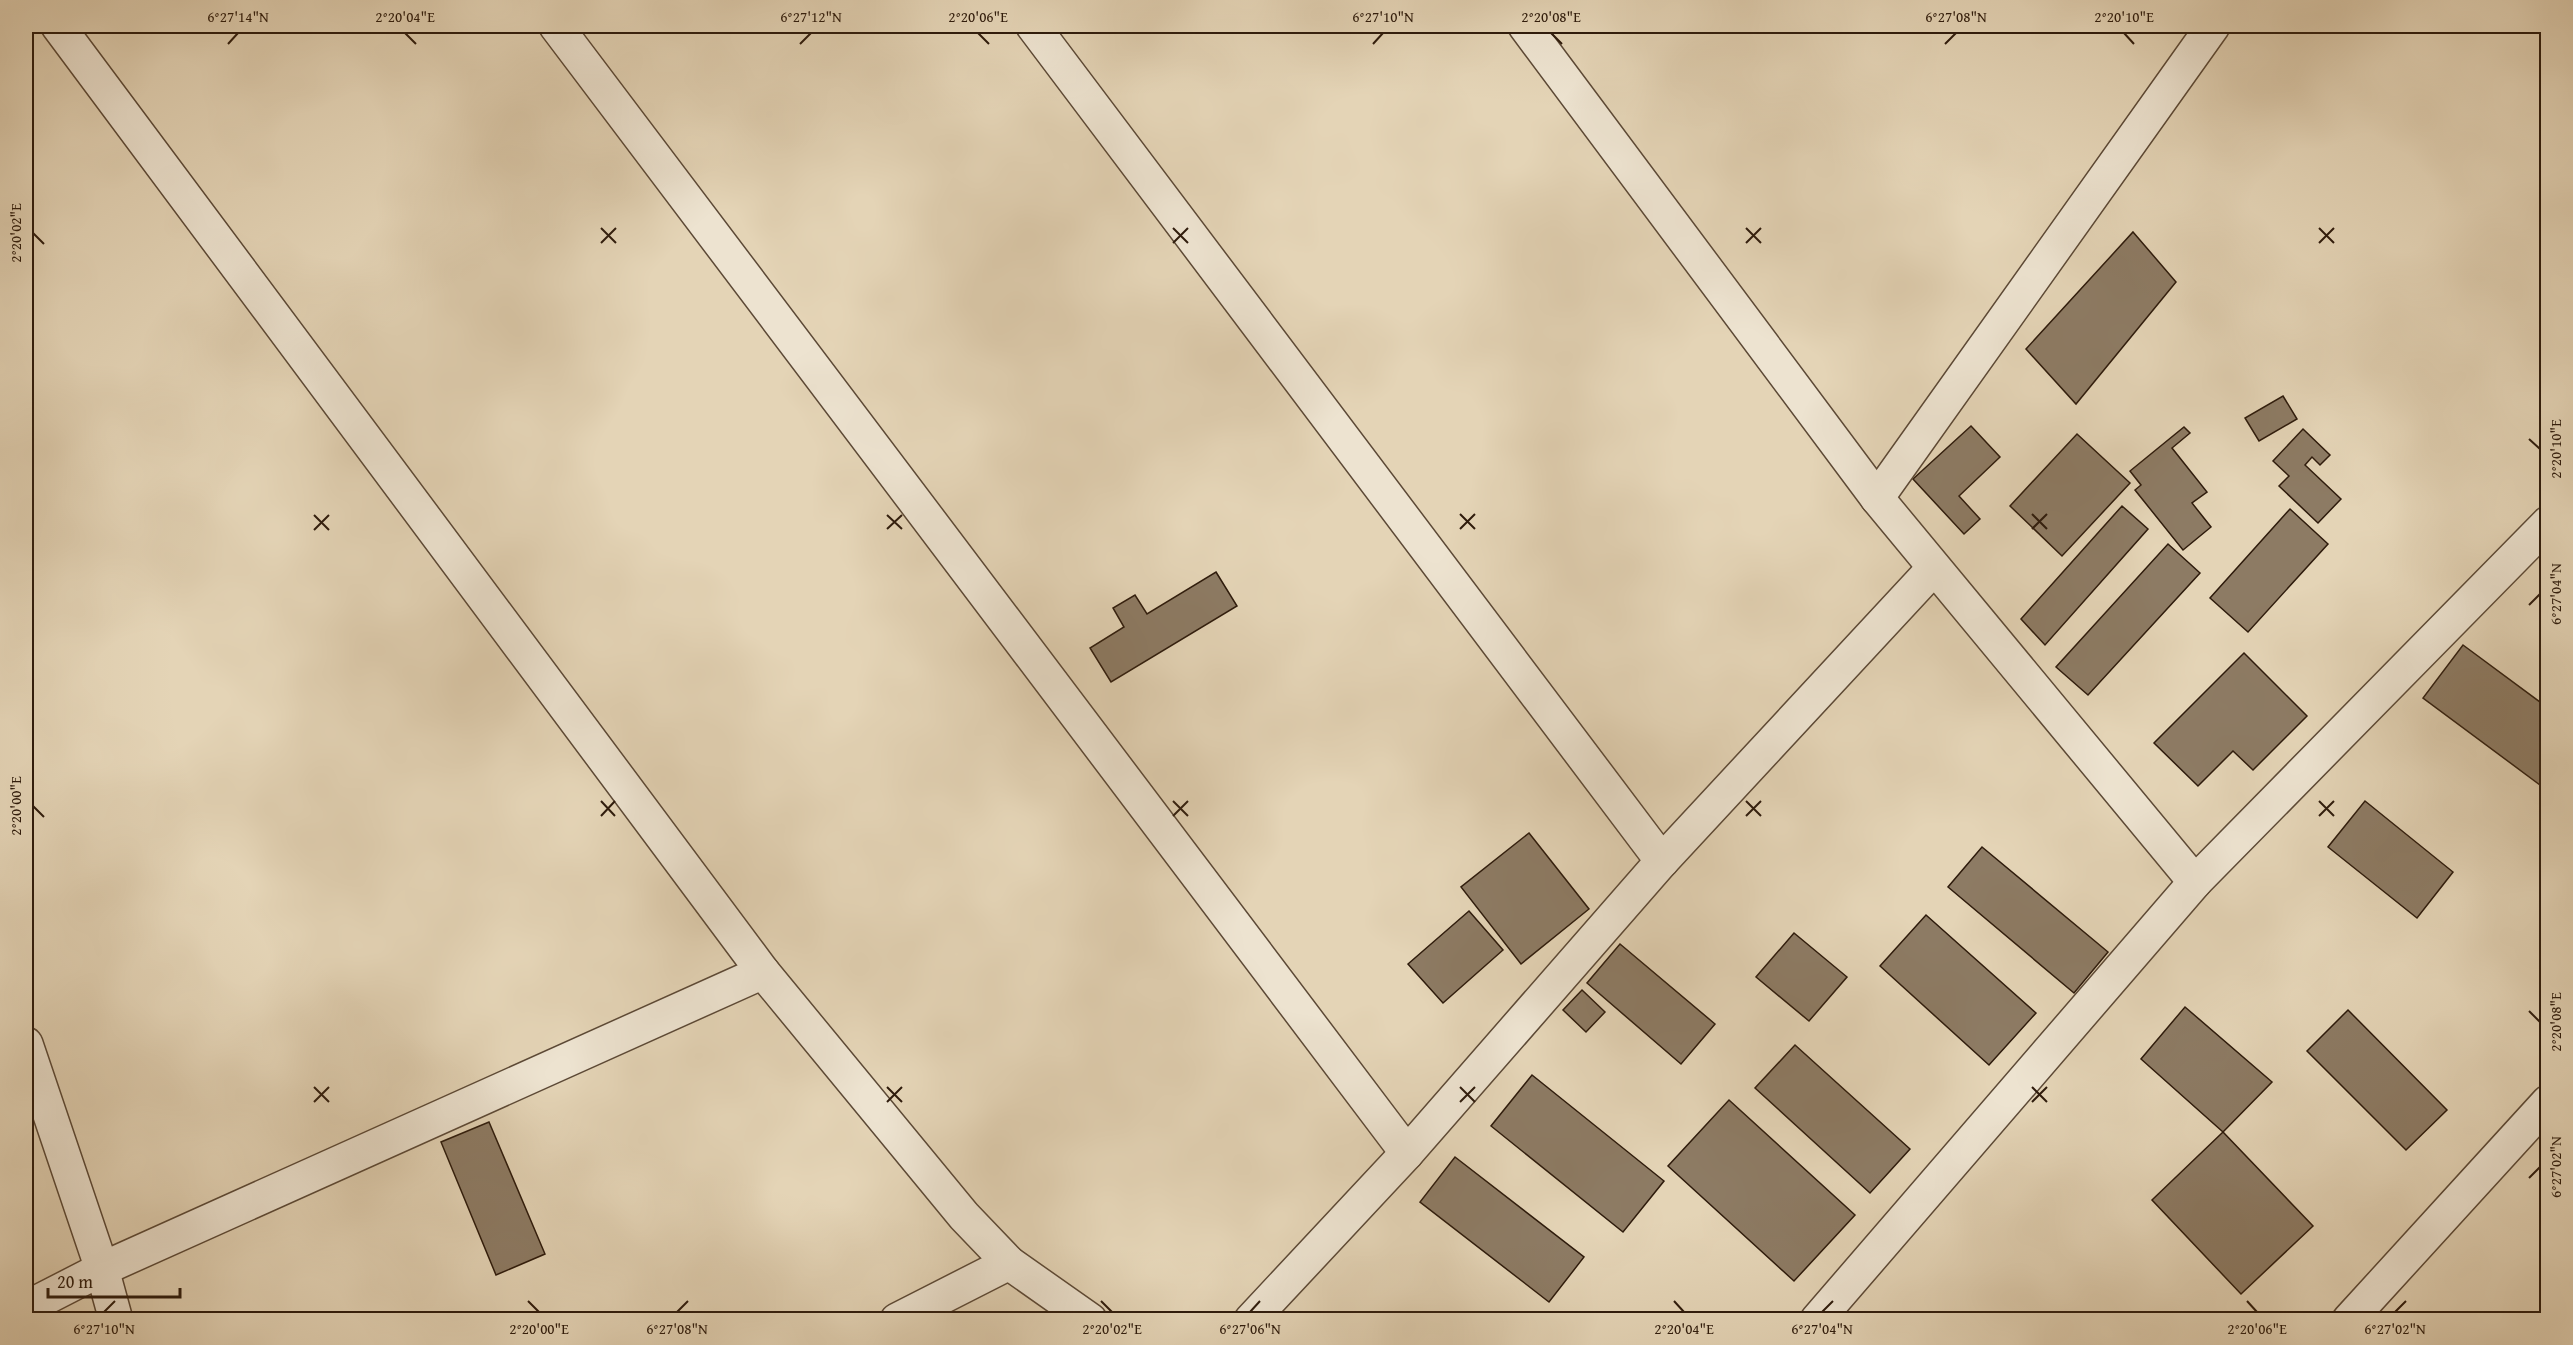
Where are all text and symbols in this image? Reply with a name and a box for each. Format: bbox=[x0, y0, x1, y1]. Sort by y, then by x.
text: 6°27'14"N bbox=[207, 6, 269, 27]
text: 2°20'04"E bbox=[375, 6, 435, 27]
text: 6°27'12"N bbox=[780, 6, 842, 27]
text: 2°20'06"E bbox=[948, 6, 1008, 27]
text: 6°27'10"N bbox=[1352, 6, 1414, 27]
text: 2°20'08"E bbox=[1521, 6, 1581, 27]
text: 6°27'08"N bbox=[1925, 6, 1987, 27]
text: 2°20'10"E bbox=[2094, 6, 2154, 27]
text: 2°20'02"E bbox=[5, 203, 26, 263]
text: 2°20'10"E bbox=[2545, 419, 2566, 479]
text: 6°27'04"N bbox=[2545, 563, 2566, 625]
text: 2°20'00"E bbox=[5, 776, 26, 836]
text: 2°20'08"E bbox=[2545, 992, 2566, 1052]
text: 6°27'02"N bbox=[2545, 1136, 2566, 1198]
scale bar bbox=[48, 1261, 180, 1299]
text: 20 m bbox=[57, 1268, 93, 1295]
text: 6°27'10"N bbox=[73, 1318, 135, 1339]
text: 2°20'00"E bbox=[509, 1318, 569, 1339]
text: 6°27'08"N bbox=[646, 1318, 708, 1339]
text: 2°20'02"E bbox=[1082, 1318, 1142, 1339]
text: 6°27'06"N bbox=[1219, 1318, 1281, 1339]
text: 2°20'04"E bbox=[1654, 1318, 1714, 1339]
text: 6°27'04"N bbox=[1791, 1318, 1853, 1339]
text: 2°20'06"E bbox=[2227, 1318, 2287, 1339]
text: 6°27'02"N bbox=[2364, 1318, 2426, 1339]

